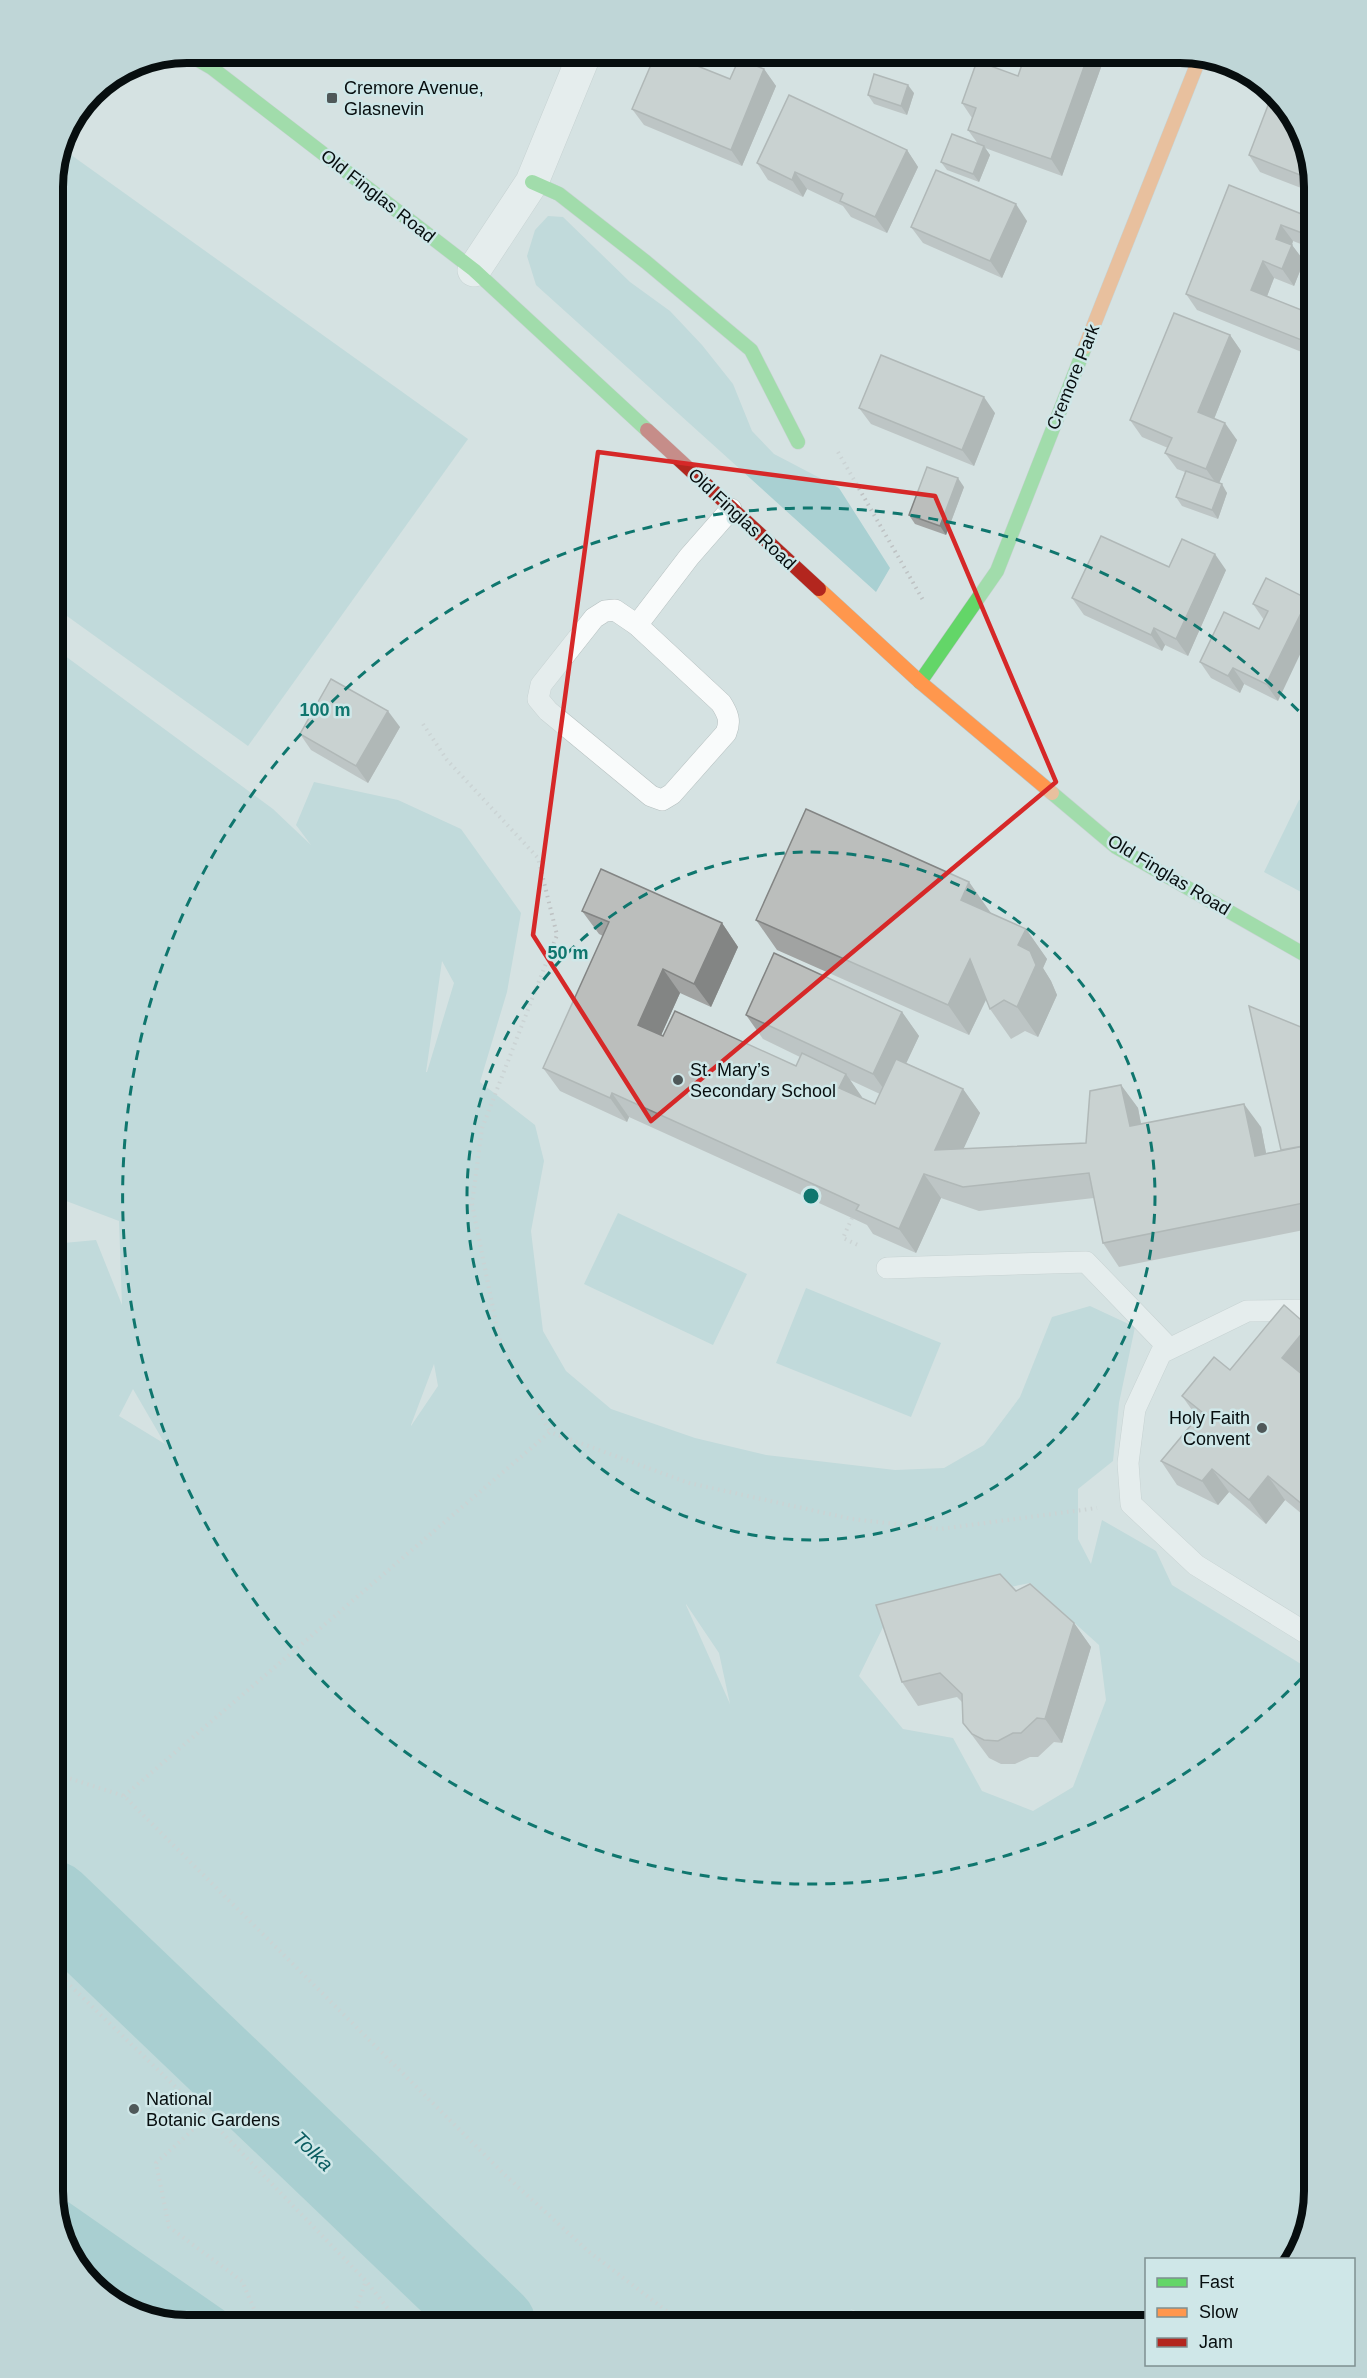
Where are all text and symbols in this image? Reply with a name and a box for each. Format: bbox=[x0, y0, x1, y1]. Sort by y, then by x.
place label: Cremore Avenue, Glasnevin bbox=[344, 78, 484, 119]
marker: Cremore Avenue, Glasnevin bbox=[325, 91, 339, 105]
street label: Old Finglas Road bbox=[317, 145, 439, 247]
street label: Cremore Park bbox=[1043, 320, 1104, 433]
street label: Old Finglas Road bbox=[684, 464, 800, 574]
text: 100 m bbox=[299, 700, 351, 720]
street label: Old Finglas Road bbox=[1104, 831, 1234, 919]
text: 50 m bbox=[547, 943, 589, 963]
place label: St. Mary’s Secondary School bbox=[690, 1060, 836, 1101]
marker: St. Mary’s Secondary School bbox=[671, 1073, 685, 1087]
centre of rings bbox=[801, 1186, 821, 1206]
place label: Holy Faith Convent bbox=[1169, 1408, 1250, 1449]
marker: Holy Faith Convent bbox=[1255, 1421, 1269, 1435]
place label: National Botanic Gardens bbox=[146, 2089, 280, 2130]
marker: National Botanic Gardens bbox=[127, 2102, 141, 2116]
water label: Tolka bbox=[288, 2127, 338, 2175]
legend bbox=[1145, 2258, 1355, 2366]
text: Fast bbox=[1199, 2272, 1234, 2292]
text: Slow bbox=[1199, 2302, 1239, 2322]
text: Jam bbox=[1199, 2332, 1233, 2352]

